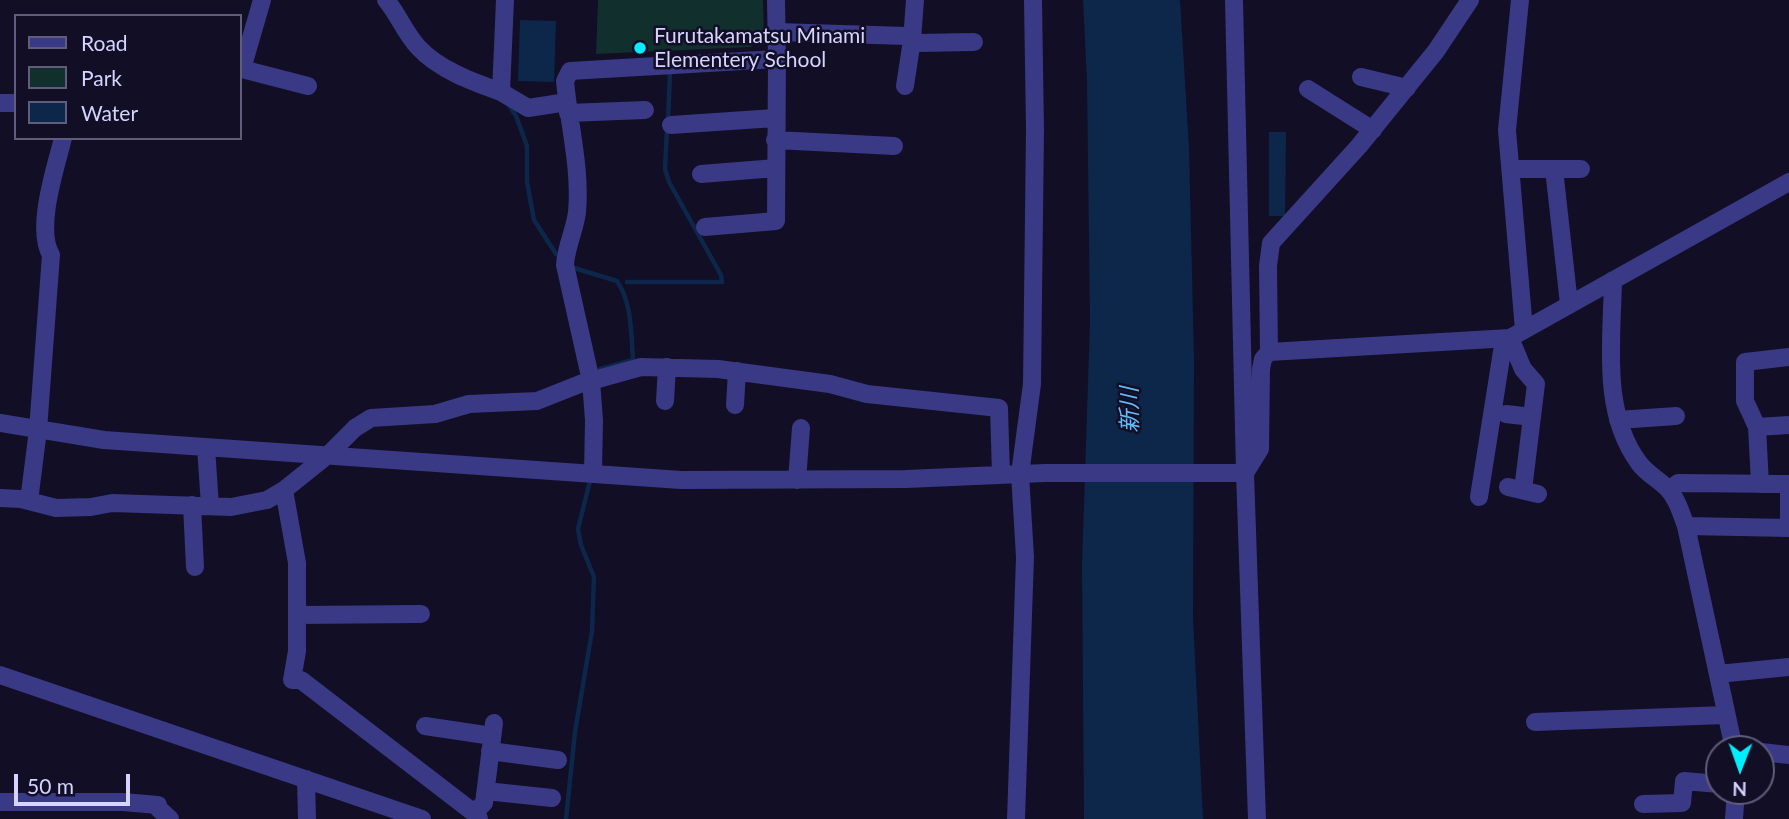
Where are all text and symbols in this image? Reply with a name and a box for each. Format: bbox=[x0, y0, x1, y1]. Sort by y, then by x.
legend bbox=[14, 14, 242, 140]
place label: Furutakamatsu Minami Elementery School bbox=[654, 23, 865, 73]
text: Road bbox=[81, 30, 128, 55]
marker: Furutakamatsu Minami Elementery School bbox=[632, 40, 648, 56]
text: Park bbox=[81, 65, 122, 90]
text: Water bbox=[81, 100, 138, 125]
water label: 新川 bbox=[1116, 387, 1144, 433]
north arrow bbox=[1705, 735, 1775, 805]
scale bar bbox=[18, 760, 133, 804]
text: 50 m bbox=[27, 773, 74, 798]
text: N bbox=[1732, 778, 1747, 801]

